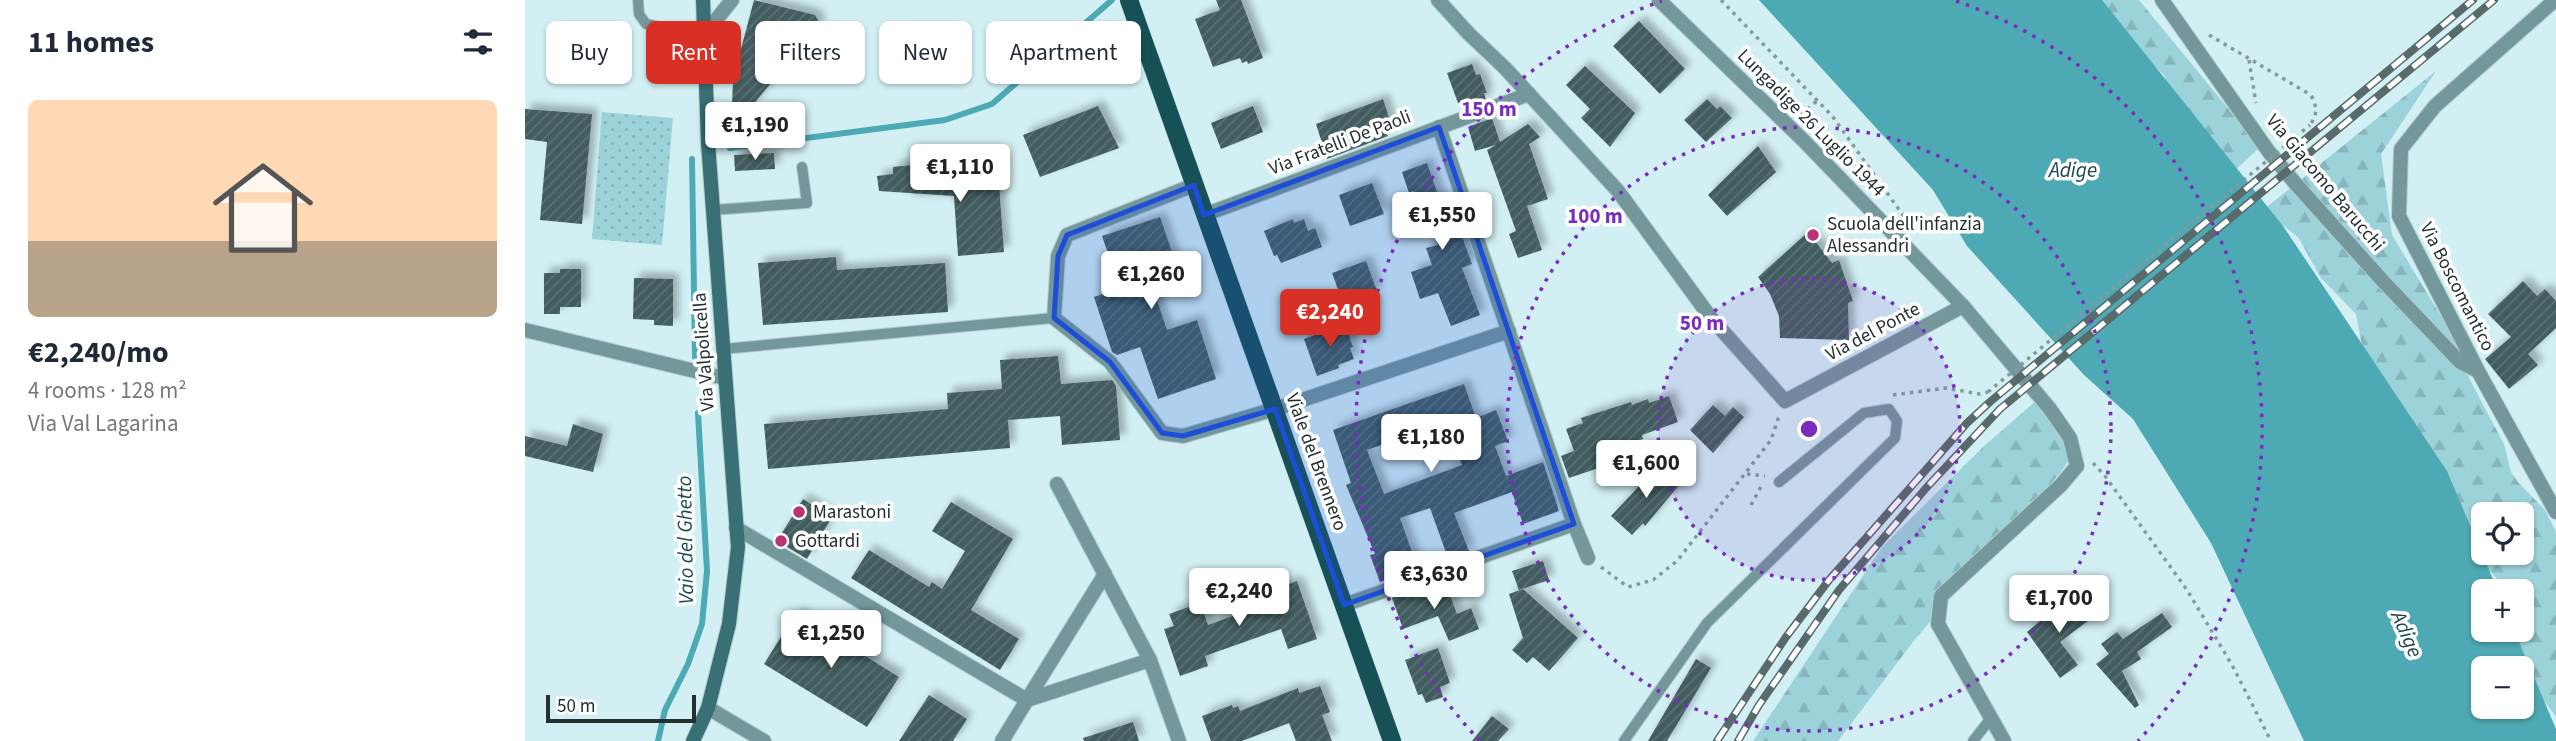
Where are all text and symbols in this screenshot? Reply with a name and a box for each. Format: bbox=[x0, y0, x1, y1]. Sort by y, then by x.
text: 11 homes bbox=[28, 21, 154, 64]
chip: Buy bbox=[546, 21, 632, 84]
chip: Rent bbox=[646, 21, 741, 84]
chip: Filters bbox=[755, 21, 865, 84]
chip: New bbox=[879, 21, 972, 84]
chip: Apartment bbox=[986, 21, 1141, 84]
icon: filters bbox=[459, 23, 497, 61]
street label: Lungadige 26 Luglio 1944 bbox=[1731, 43, 1891, 203]
text: 150 m bbox=[1461, 94, 1517, 124]
pin: €1,190 bbox=[698, 102, 812, 162]
street label: Via Fratelli De Paoli bbox=[1265, 103, 1415, 183]
text: €1,190 bbox=[721, 108, 789, 141]
street label: Via Giacomo Barucchi bbox=[2259, 109, 2391, 257]
pin: €1,110 bbox=[903, 144, 1017, 204]
icon: home bbox=[200, 145, 326, 271]
text: €1,110 bbox=[926, 150, 994, 183]
water label: Adige bbox=[2047, 155, 2097, 185]
pin: €1,550 bbox=[1385, 192, 1499, 252]
text: €1,550 bbox=[1408, 198, 1476, 231]
text: 100 m bbox=[1567, 201, 1623, 231]
place label: Scuola dell'infanzia Alessandri bbox=[1827, 211, 1982, 260]
street label: Via Boscomantico bbox=[2413, 218, 2501, 356]
marker: Scuola dell'infanzia Alessandri bbox=[1805, 227, 1821, 243]
pin: €1,260 bbox=[1094, 252, 1208, 311]
text: €1,260 bbox=[1117, 257, 1185, 290]
pin: €2,240 bbox=[1273, 290, 1387, 349]
street label: Via Valpolicella bbox=[686, 292, 722, 412]
text: €2,240 bbox=[1296, 295, 1364, 328]
street label: Via del Ponte bbox=[1821, 296, 1925, 368]
text: 50 m bbox=[1680, 308, 1724, 338]
text: €2,240/mo bbox=[28, 331, 169, 374]
text: 4 rooms · 128 m² bbox=[28, 374, 187, 407]
street label: Viale del Brennero bbox=[1279, 389, 1353, 535]
text: Via Val Lagarina bbox=[28, 407, 178, 440]
pin: €1,180 bbox=[1374, 414, 1488, 474]
centre of rings bbox=[1797, 417, 1821, 441]
text: €1,180 bbox=[1397, 420, 1465, 453]
pin: €1,600 bbox=[1589, 440, 1703, 500]
text: €1,600 bbox=[1612, 446, 1680, 479]
water label: Vaio del Ghetto bbox=[669, 475, 701, 605]
place label: Marastoni bbox=[813, 499, 891, 526]
map controls bbox=[2471, 502, 2534, 719]
button: locate bbox=[2471, 502, 2534, 565]
marker: Marastoni bbox=[791, 504, 807, 520]
place label: Gottardi bbox=[795, 528, 860, 555]
marker: Gottardi bbox=[773, 533, 789, 549]
pin: €3,630 bbox=[1377, 552, 1491, 611]
text: €3,630 bbox=[1400, 557, 1468, 590]
pin: €2,240 bbox=[1182, 568, 1296, 628]
text: €2,240 bbox=[1205, 574, 1273, 607]
pin: €1,700 bbox=[2002, 576, 2116, 635]
button: + bbox=[2471, 579, 2534, 642]
text: €1,700 bbox=[2025, 581, 2093, 614]
water label: Adige bbox=[2383, 604, 2430, 662]
pin: €1,250 bbox=[774, 610, 888, 670]
text: €1,250 bbox=[797, 616, 865, 649]
button: − bbox=[2471, 656, 2534, 719]
scale bar bbox=[546, 692, 697, 724]
text: 50 m bbox=[557, 693, 595, 720]

